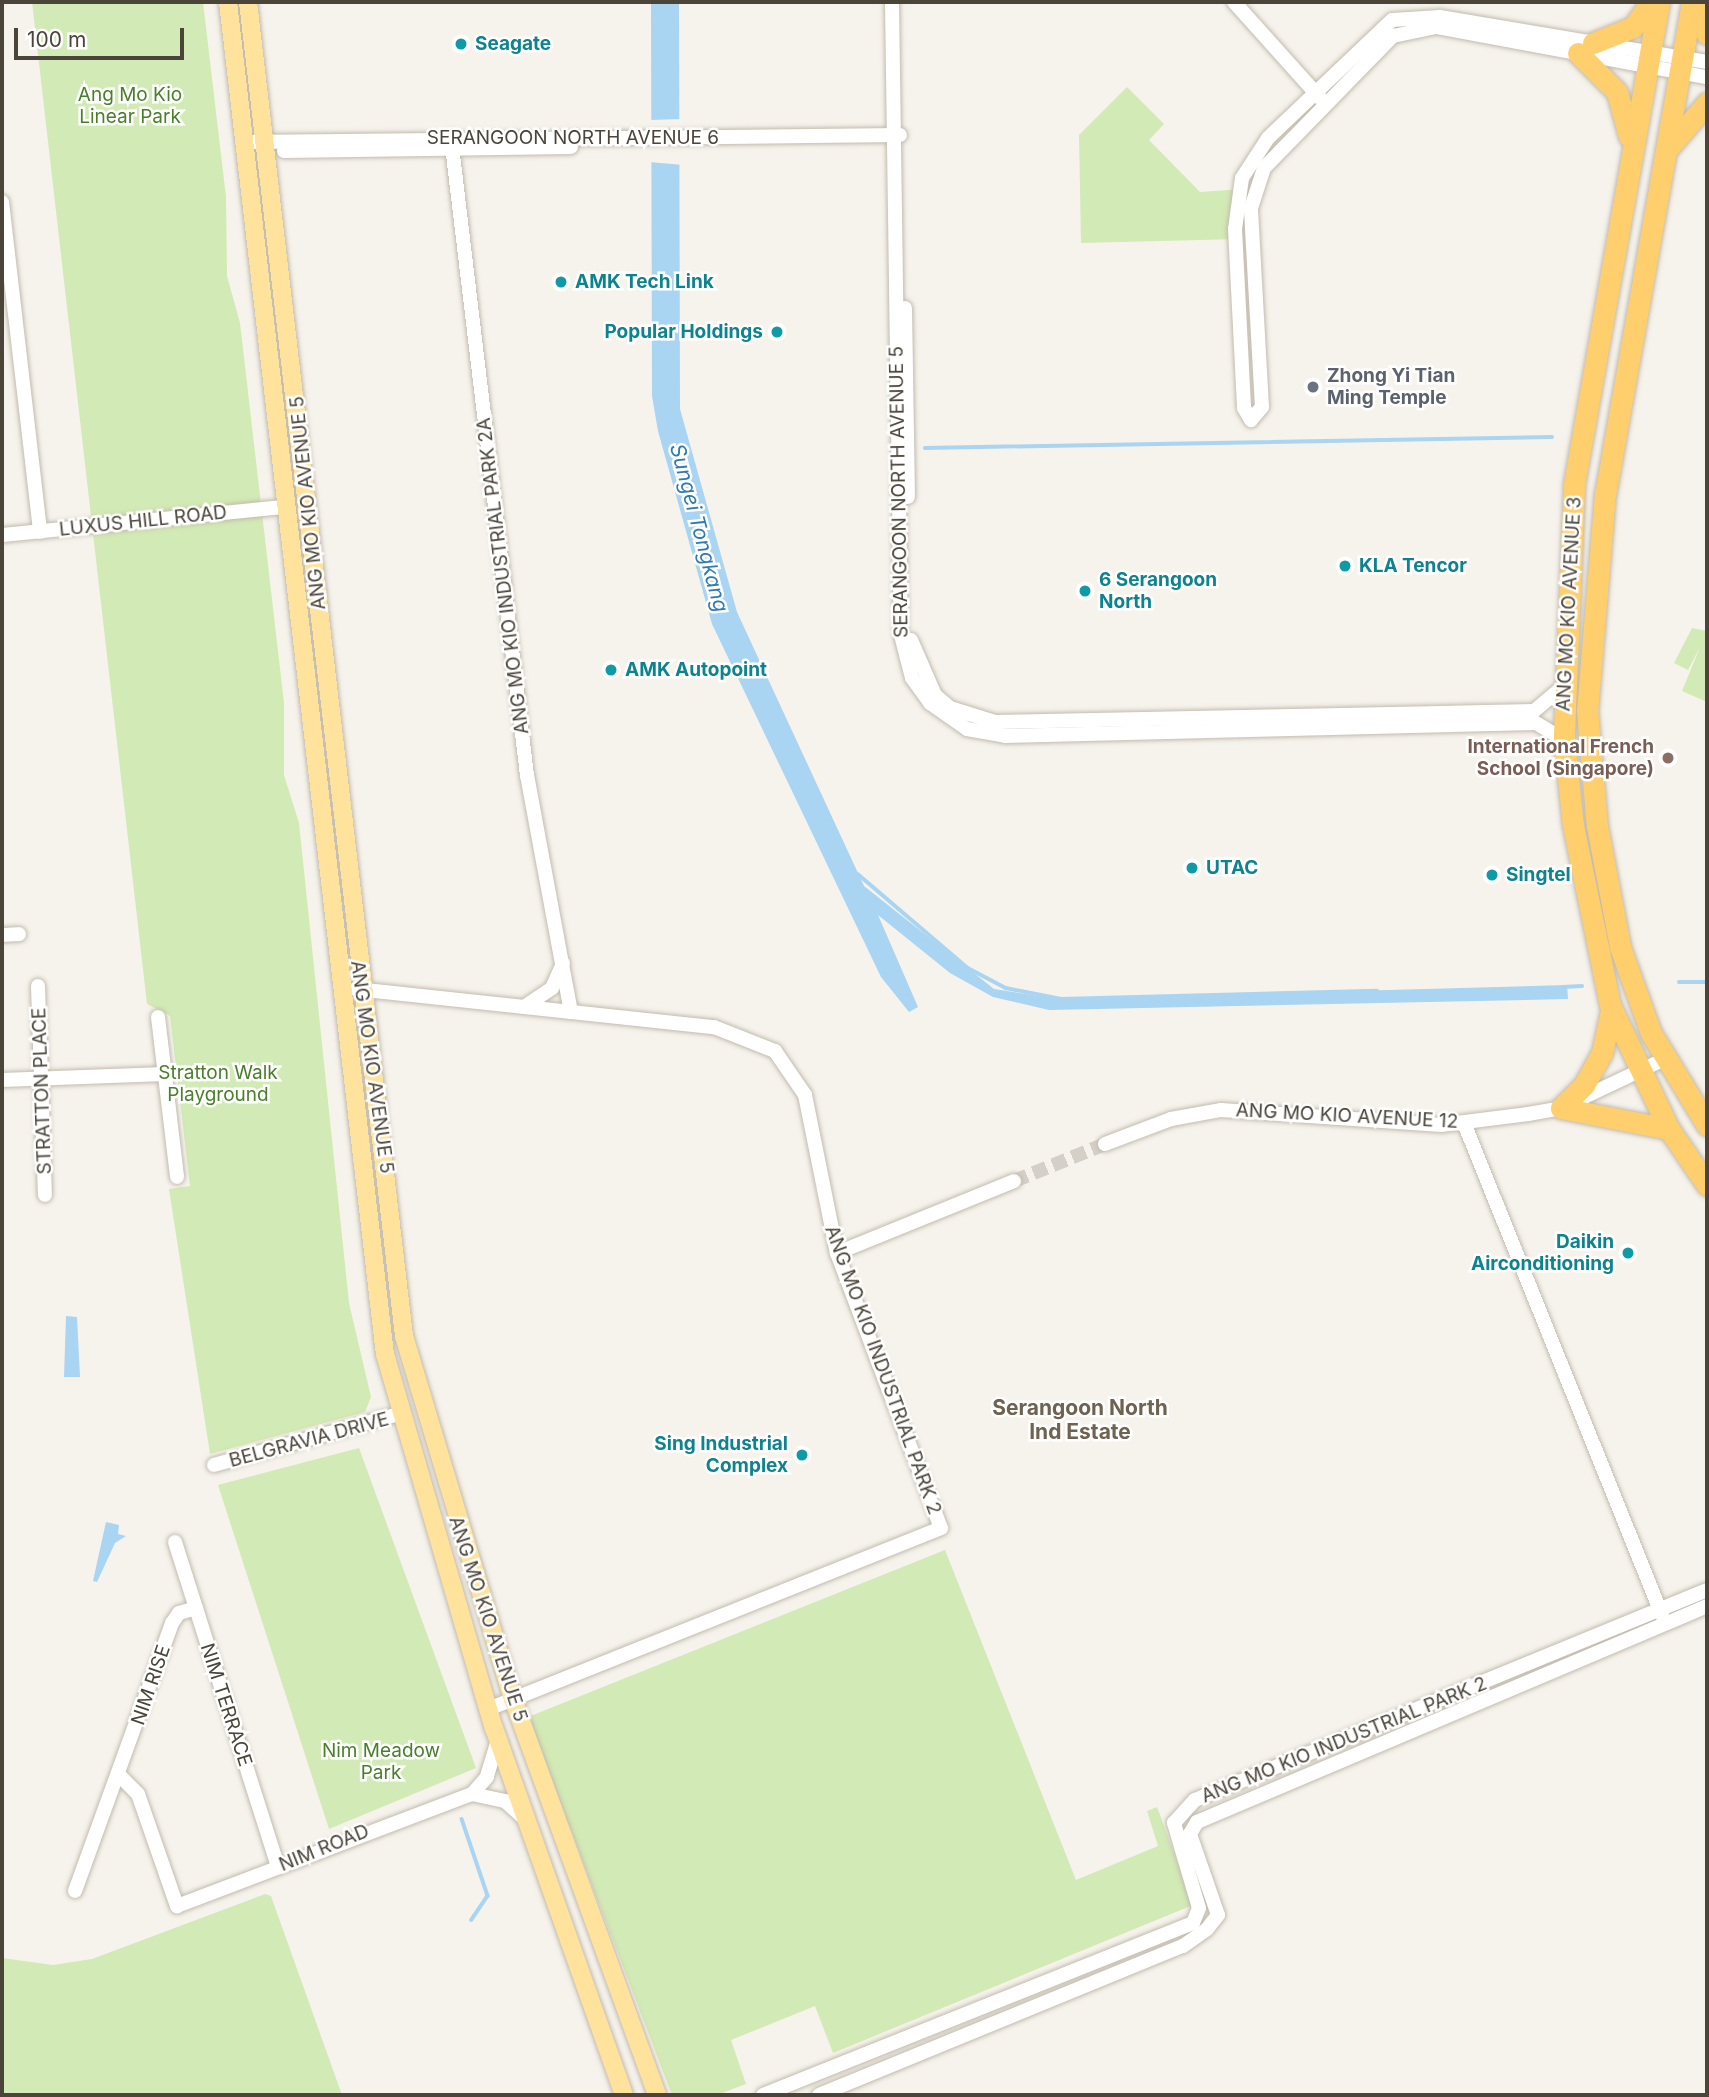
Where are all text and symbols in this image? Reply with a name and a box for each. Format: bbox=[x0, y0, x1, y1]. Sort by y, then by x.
scale bar bbox=[18, 14, 187, 58]
text: 100 m bbox=[27, 27, 86, 52]
place label: Seagate bbox=[475, 33, 551, 55]
marker: Seagate bbox=[453, 36, 469, 52]
park label: Ang Mo Kio Linear Park bbox=[78, 84, 182, 128]
street label: SERANGOON NORTH AVENUE 6 bbox=[427, 127, 719, 149]
place label: AMK Tech Link bbox=[575, 271, 714, 293]
marker: AMK Tech Link bbox=[553, 274, 569, 290]
place label: Popular Holdings bbox=[604, 321, 763, 343]
marker: Popular Holdings bbox=[769, 324, 785, 340]
street label: SERANGOON NORTH AVENUE 5 bbox=[885, 346, 913, 638]
place label: Zhong Yi Tian Ming Temple bbox=[1327, 365, 1455, 409]
marker: Zhong Yi Tian Ming Temple bbox=[1305, 379, 1321, 395]
street label: ANG MO KIO AVENUE 5 bbox=[285, 395, 331, 611]
street label: ANG MO KIO INDUSTRIAL PARK 2A bbox=[472, 416, 534, 736]
water label: Sungei Tongkang bbox=[664, 441, 734, 615]
street label: ANG MO KIO AVENUE 3 bbox=[1552, 496, 1586, 712]
street label: LUXUS HILL ROAD bbox=[58, 501, 228, 541]
place label: KLA Tencor bbox=[1359, 555, 1467, 577]
marker: KLA Tencor bbox=[1337, 558, 1353, 574]
place label: 6 Serangoon North bbox=[1099, 569, 1217, 613]
marker: 6 Serangoon North bbox=[1077, 583, 1093, 599]
place label: AMK Autopoint bbox=[625, 659, 767, 681]
marker: AMK Autopoint bbox=[603, 662, 619, 678]
place label: International French School (Singapore) bbox=[1468, 736, 1654, 780]
marker: International French School (Singapore) bbox=[1660, 750, 1676, 766]
place label: UTAC bbox=[1206, 857, 1258, 879]
marker: UTAC bbox=[1184, 860, 1200, 876]
place label: Singtel bbox=[1506, 864, 1571, 886]
marker: Singtel bbox=[1484, 867, 1500, 883]
street label: ANG MO KIO AVENUE 5 bbox=[346, 959, 398, 1175]
street label: STRATTON PLACE bbox=[28, 1007, 56, 1175]
park label: Stratton Walk Playground bbox=[158, 1062, 278, 1106]
street label: ANG MO KIO AVENUE 12 bbox=[1235, 1099, 1459, 1133]
street label: ANG MO KIO INDUSTRIAL PARK 2 bbox=[820, 1222, 946, 1518]
place label: Daikin Airconditioning bbox=[1471, 1231, 1614, 1275]
marker: Daikin Airconditioning bbox=[1620, 1245, 1636, 1261]
district label: Serangoon North Ind Estate bbox=[992, 1395, 1168, 1445]
street label: BELGRAVIA DRIVE bbox=[227, 1408, 391, 1472]
place label: Sing Industrial Complex bbox=[654, 1433, 788, 1477]
marker: Sing Industrial Complex bbox=[794, 1447, 810, 1463]
street label: ANG MO KIO AVENUE 5 bbox=[444, 1513, 532, 1725]
street label: NIM TERRACE bbox=[195, 1641, 257, 1769]
street label: NIM RISE bbox=[127, 1642, 175, 1728]
street label: ANG MO KIO INDUSTRIAL PARK 2 bbox=[1198, 1672, 1490, 1808]
park label: Nim Meadow Park bbox=[322, 1740, 440, 1784]
street label: NIM ROAD bbox=[276, 1820, 372, 1876]

